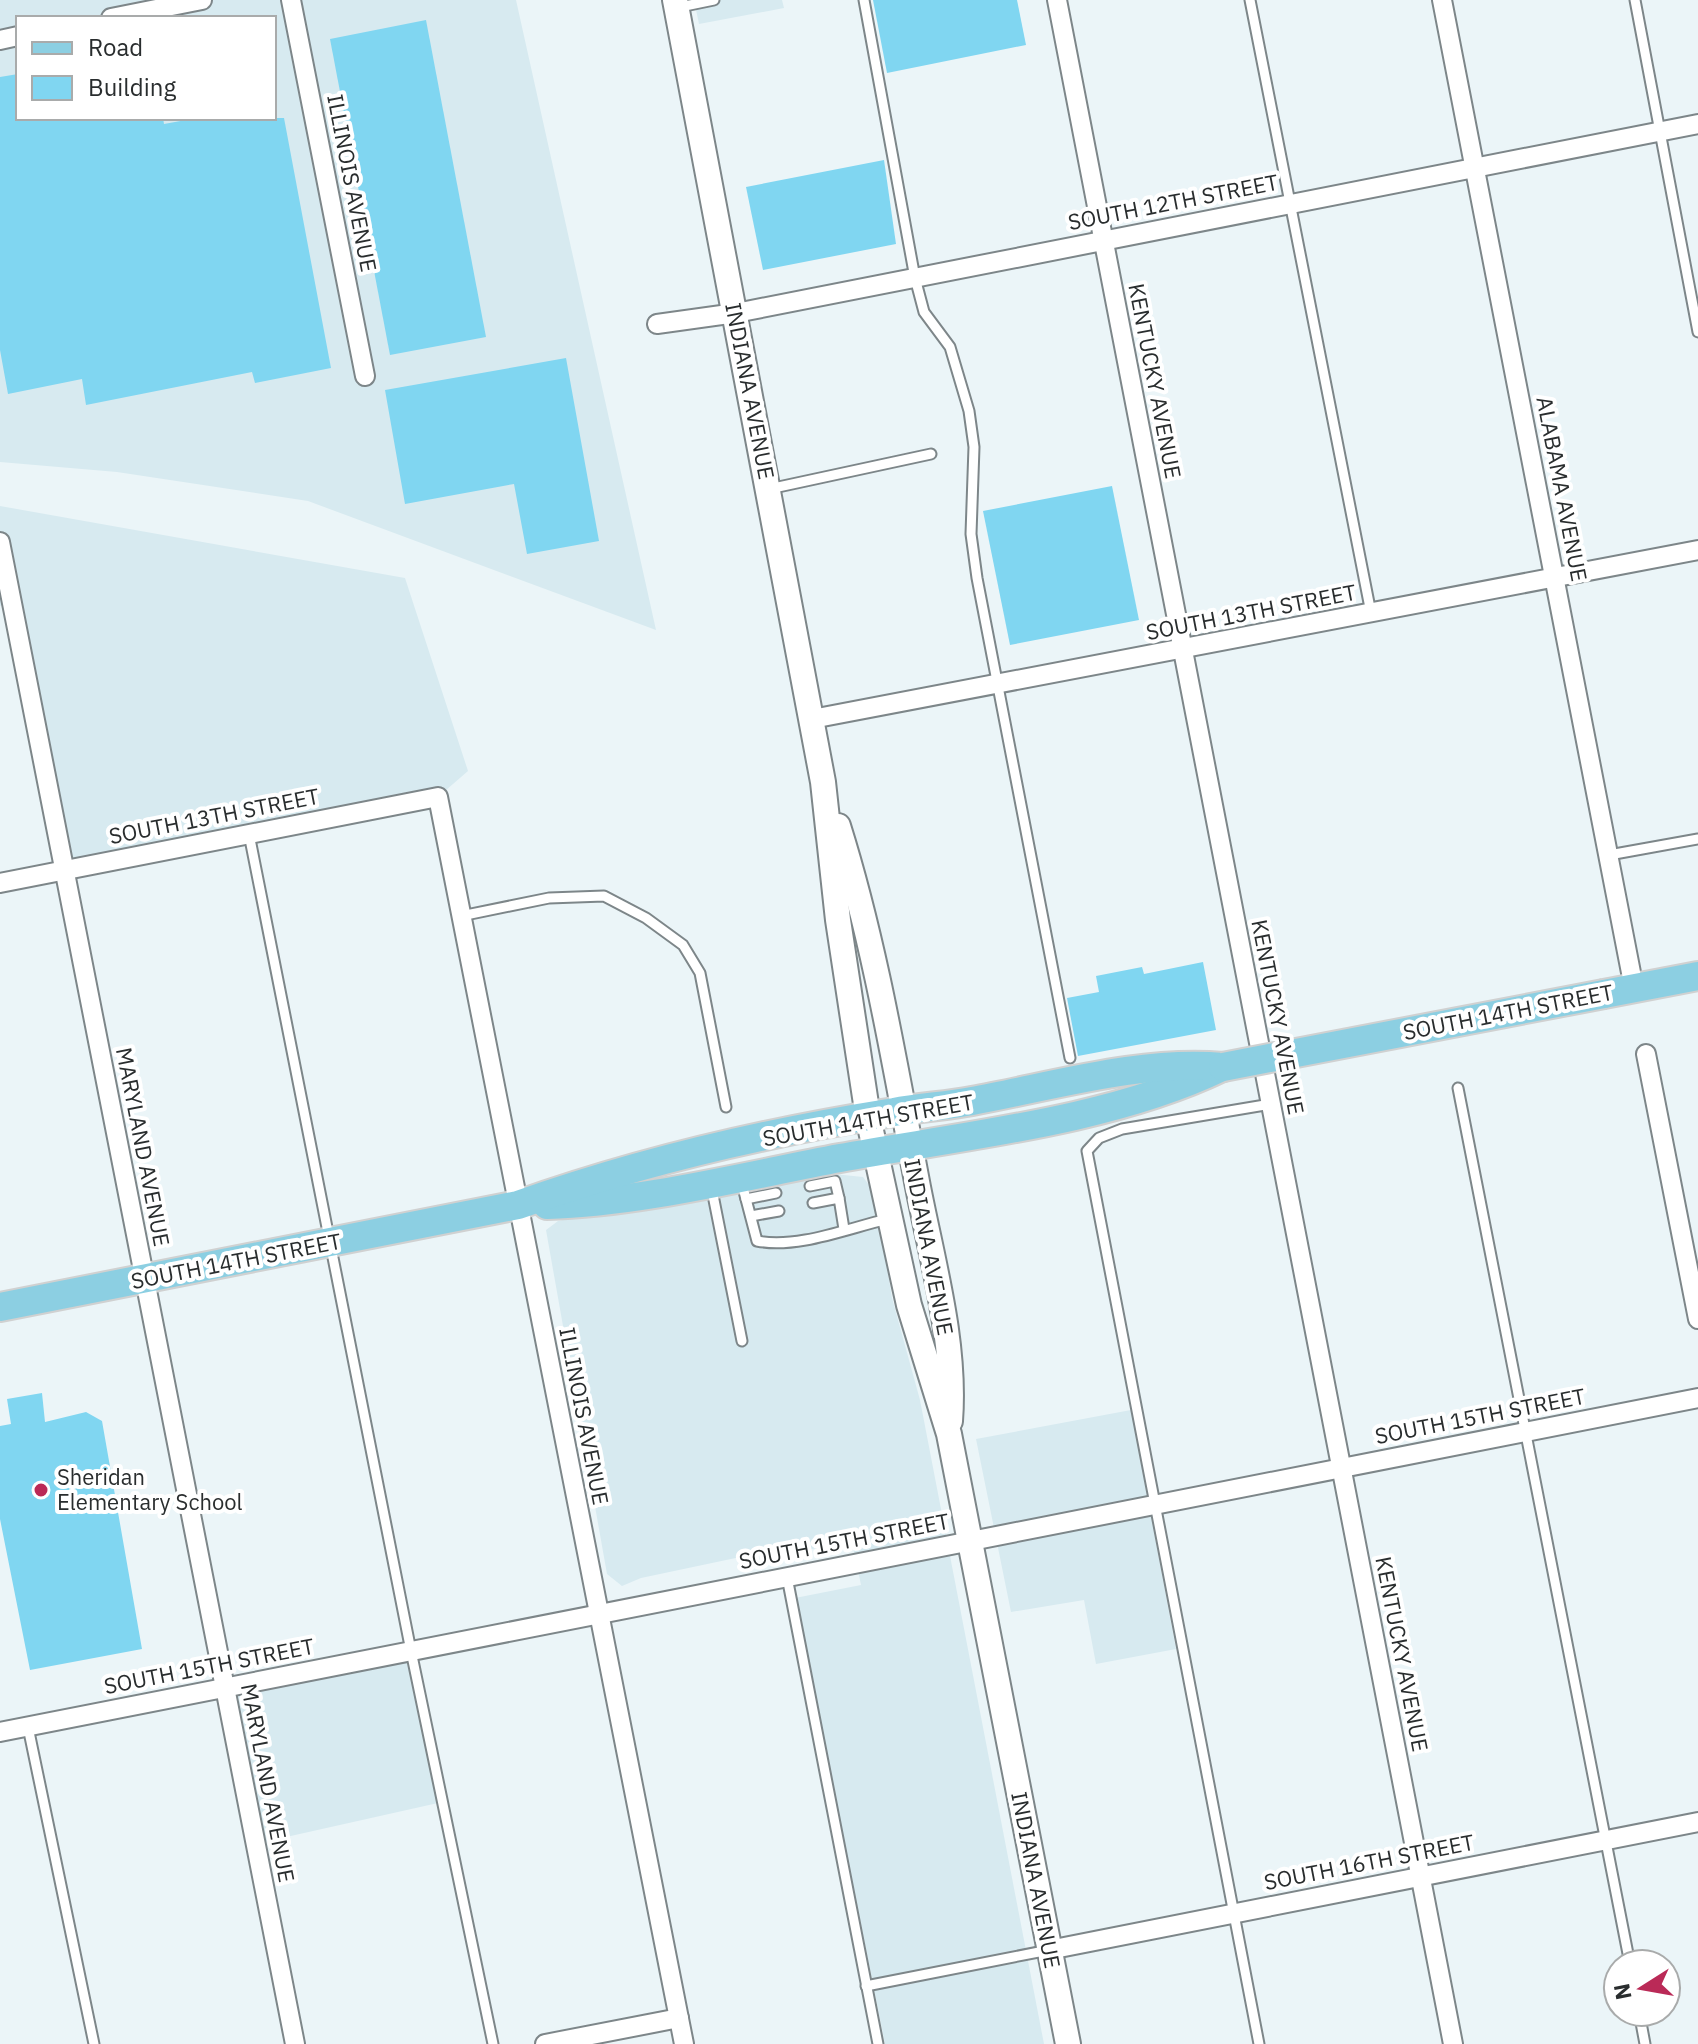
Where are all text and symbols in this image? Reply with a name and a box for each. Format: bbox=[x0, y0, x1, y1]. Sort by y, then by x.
legend bbox=[16, 16, 276, 120]
text: Road bbox=[88, 31, 143, 63]
text: Building bbox=[88, 71, 176, 103]
street label: ILLINOIS AVENUE bbox=[321, 92, 384, 274]
street label: SOUTH 12TH STREET bbox=[1065, 167, 1281, 236]
street label: KENTUCKY AVENUE bbox=[1122, 281, 1189, 481]
street label: INDIANA AVENUE bbox=[719, 300, 782, 482]
street label: ALABAMA AVENUE bbox=[1530, 394, 1595, 584]
street label: SOUTH 13TH STREET bbox=[1143, 577, 1359, 646]
street label: SOUTH 13TH STREET bbox=[106, 781, 322, 850]
street label: KENTUCKY AVENUE bbox=[1245, 917, 1312, 1117]
street label: SOUTH 14TH STREET bbox=[1400, 977, 1616, 1046]
street label: MARYLAND AVENUE bbox=[110, 1045, 177, 1249]
street label: SOUTH 14TH STREET bbox=[760, 1087, 976, 1152]
street label: INDIANA AVENUE bbox=[898, 1156, 961, 1338]
street label: SOUTH 14TH STREET bbox=[128, 1226, 344, 1295]
street label: ILLINOIS AVENUE bbox=[553, 1325, 616, 1507]
street label: SOUTH 15TH STREET bbox=[1372, 1381, 1588, 1450]
place label: Sheridan Elementary School bbox=[57, 1462, 243, 1516]
marker: Sheridan Elementary School bbox=[32, 1481, 50, 1499]
street label: SOUTH 15TH STREET bbox=[736, 1506, 952, 1575]
street label: KENTUCKY AVENUE bbox=[1369, 1554, 1436, 1754]
street label: SOUTH 15TH STREET bbox=[101, 1631, 317, 1700]
street label: MARYLAND AVENUE bbox=[235, 1681, 302, 1885]
street label: INDIANA AVENUE bbox=[1005, 1789, 1068, 1971]
street label: SOUTH 16TH STREET bbox=[1261, 1827, 1477, 1896]
north arrow bbox=[1602, 1948, 1682, 2028]
text: N bbox=[1606, 1981, 1638, 2003]

